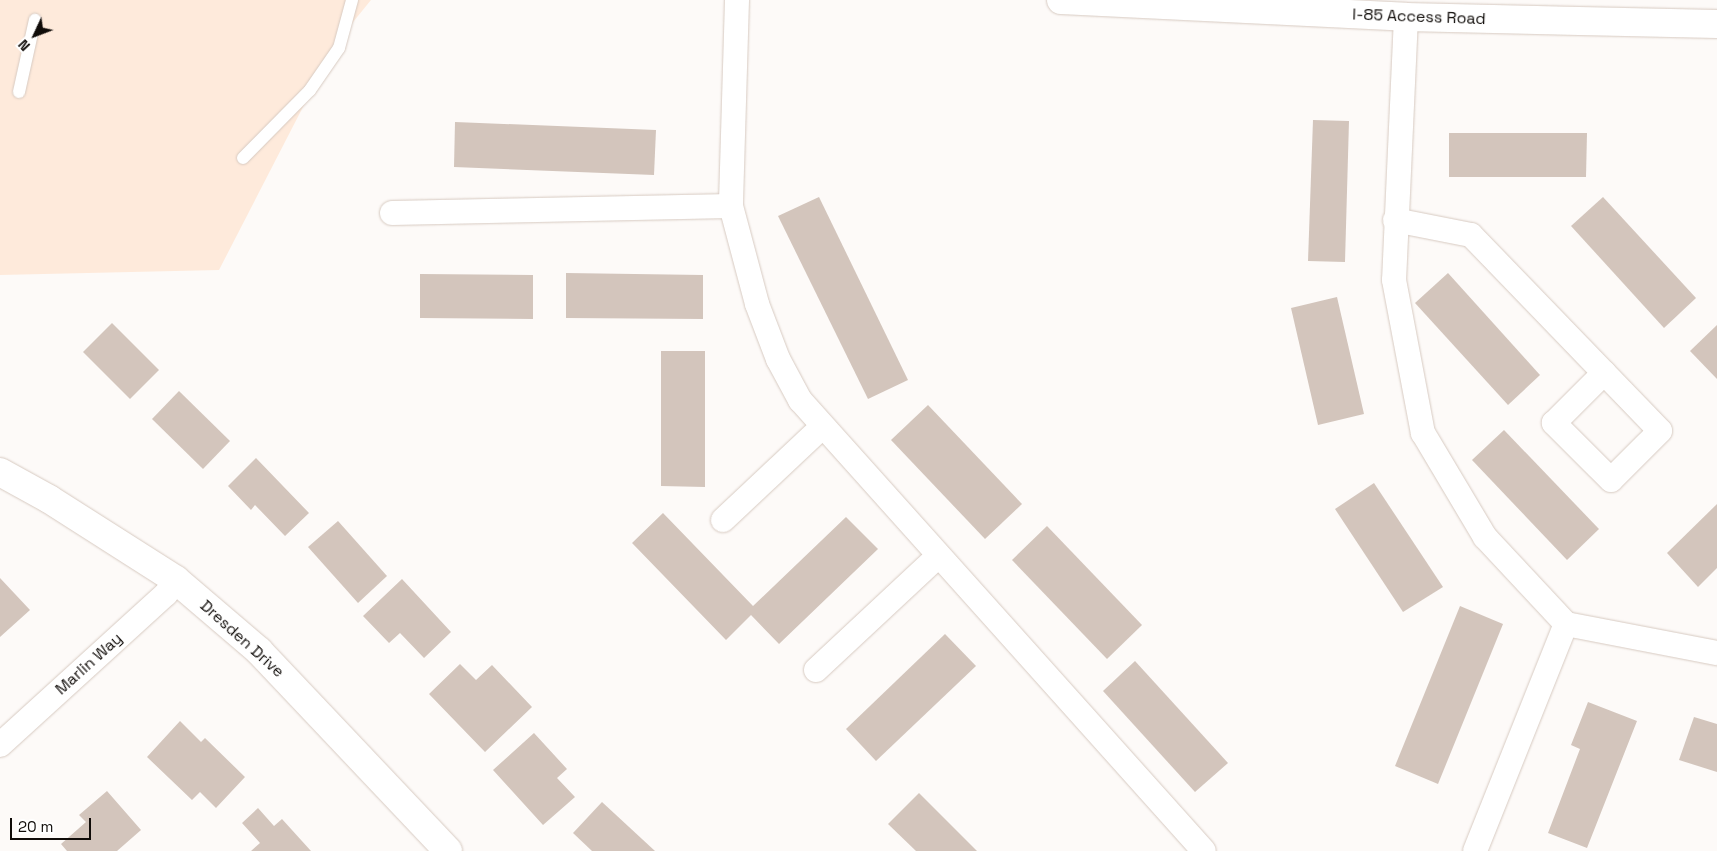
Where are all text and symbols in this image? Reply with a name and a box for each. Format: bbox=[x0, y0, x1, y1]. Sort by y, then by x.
street label: I-85 Access Road bbox=[1352, 5, 1486, 29]
north arrow bbox=[10, 10, 60, 60]
text: N bbox=[14, 36, 34, 55]
street label: Dresden Drive bbox=[196, 596, 288, 682]
street label: Marlin Way bbox=[52, 629, 126, 699]
scale bar bbox=[12, 808, 94, 840]
text: 20 m bbox=[18, 817, 53, 836]

